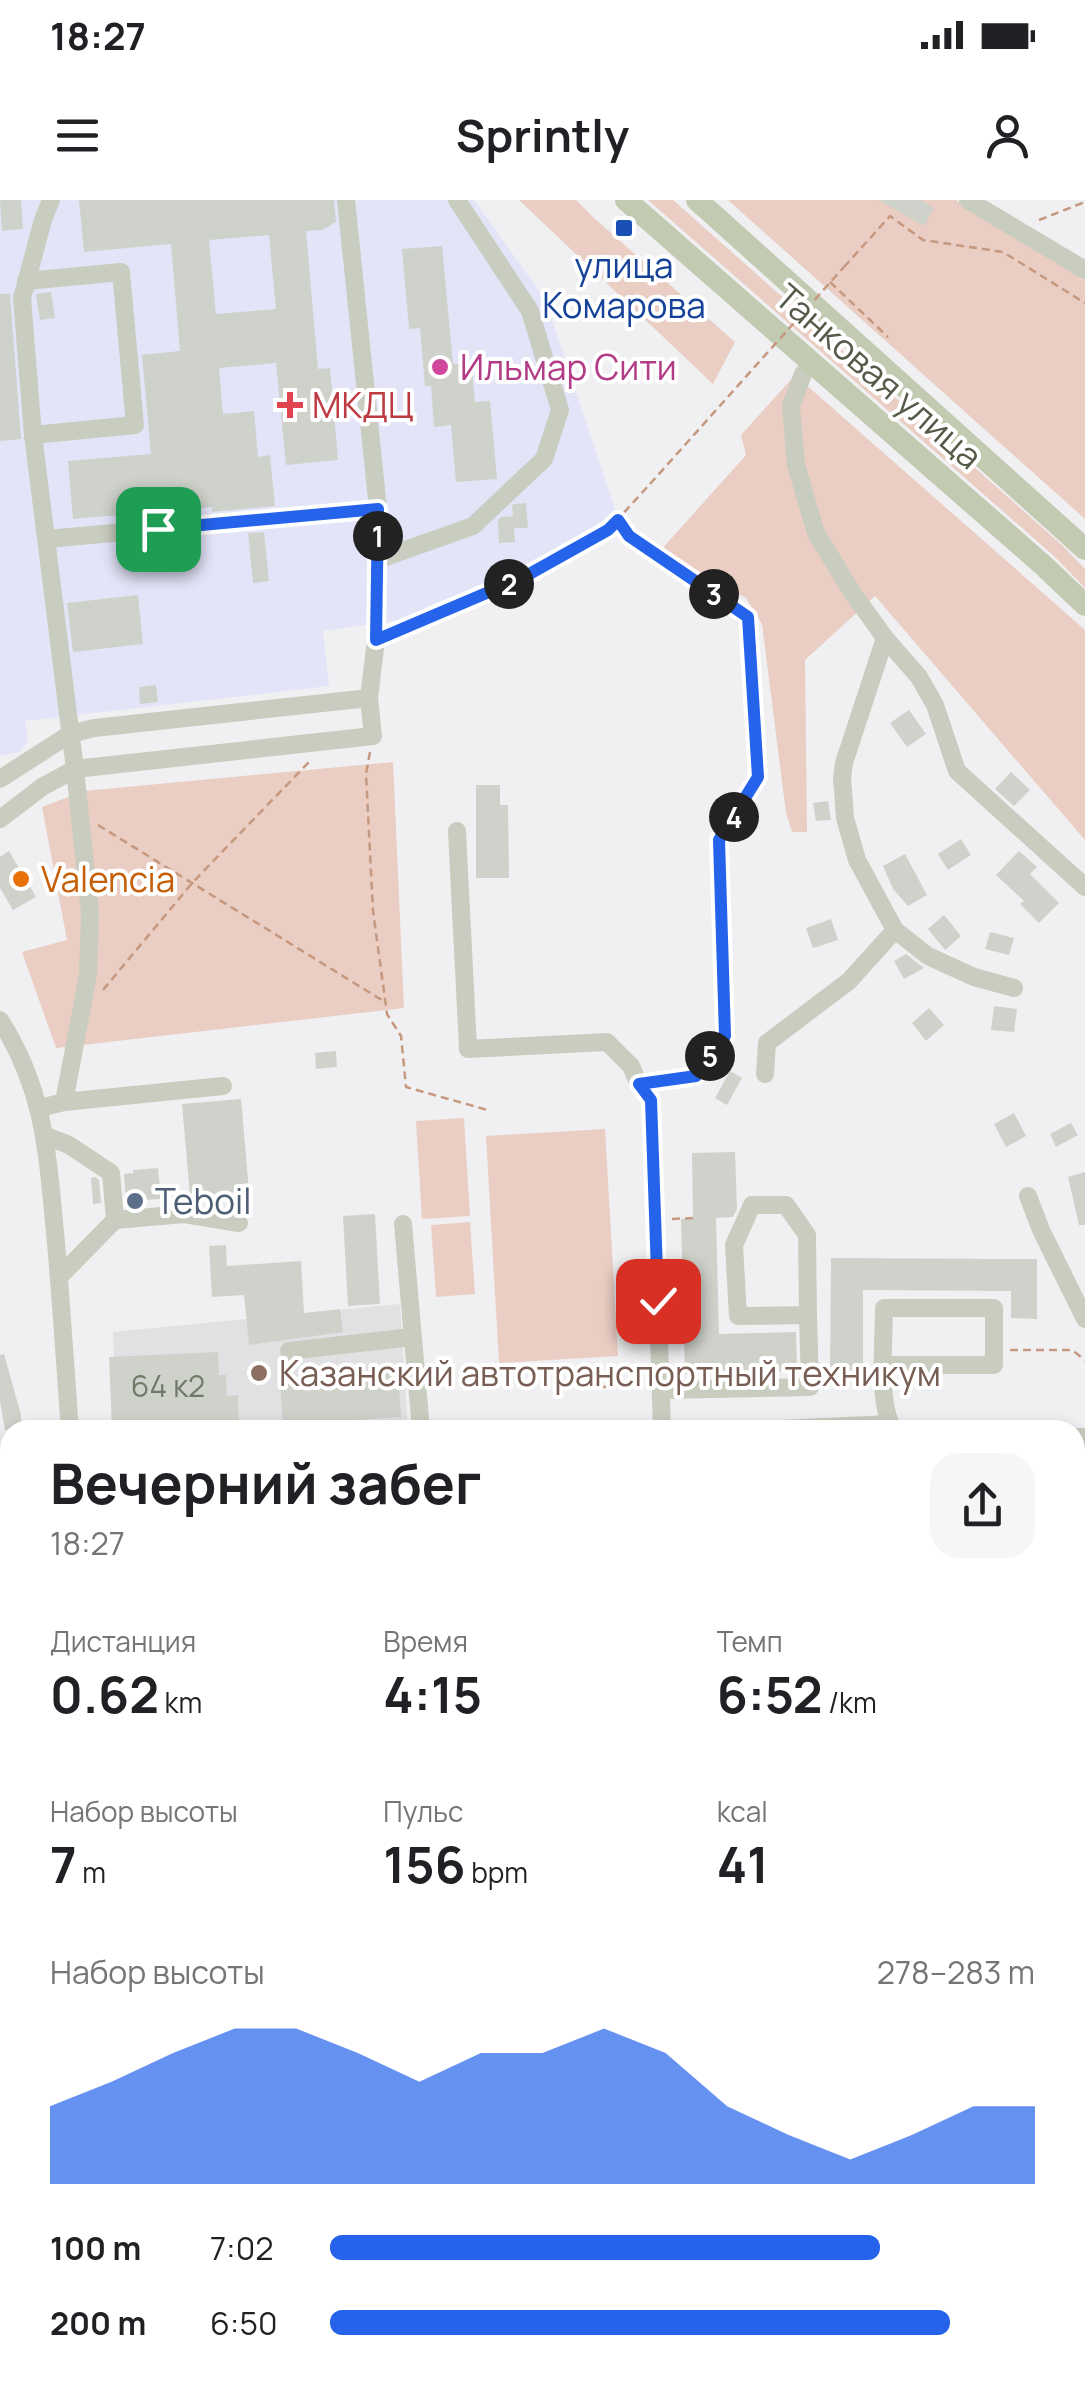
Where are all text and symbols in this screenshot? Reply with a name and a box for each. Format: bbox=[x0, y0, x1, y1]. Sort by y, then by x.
text: 18:27 bbox=[50, 9, 146, 61]
text: Sprintly bbox=[456, 104, 629, 166]
icon: menu bbox=[50, 108, 105, 163]
icon: person bbox=[980, 108, 1035, 163]
marker: улица Комарова bbox=[613, 217, 635, 239]
place label: улица Комарова bbox=[542, 241, 706, 329]
street label: Танковая улица bbox=[765, 273, 993, 479]
place label: Ильмар Сити bbox=[460, 343, 677, 391]
marker: Ильмар Сити bbox=[429, 356, 451, 378]
place label: МКДЦ bbox=[312, 381, 413, 429]
marker: МКДЦ bbox=[277, 392, 303, 418]
pin bbox=[116, 487, 201, 572]
icon: arrive bbox=[131, 502, 186, 557]
pin: 1 bbox=[353, 511, 403, 561]
text: 1 bbox=[372, 517, 384, 555]
pin: 2 bbox=[484, 559, 534, 609]
text: 2 bbox=[501, 565, 517, 603]
pin: 3 bbox=[689, 569, 739, 619]
text: 3 bbox=[706, 575, 722, 613]
pin: 4 bbox=[709, 792, 759, 842]
text: 4 bbox=[725, 798, 743, 836]
place label: Valencia bbox=[41, 855, 175, 903]
marker: Valencia bbox=[10, 868, 32, 890]
pin: 5 bbox=[685, 1031, 735, 1081]
text: 5 bbox=[702, 1037, 718, 1075]
place label: Teboil bbox=[155, 1177, 251, 1225]
marker: Teboil bbox=[124, 1190, 146, 1212]
pin bbox=[616, 1259, 701, 1344]
icon: check bbox=[631, 1274, 686, 1329]
place label: Казанский автотранспортный техникум bbox=[279, 1349, 941, 1397]
marker: Казанский автотранспортный техникум bbox=[248, 1362, 270, 1384]
house number: 64 к2 bbox=[131, 1365, 205, 1406]
text: Вечерний забег bbox=[50, 1445, 481, 1521]
button: share bbox=[930, 1453, 1035, 1558]
text: 18:27 bbox=[50, 1521, 125, 1565]
text: Дистанция bbox=[50, 1622, 196, 1660]
text: Время bbox=[383, 1622, 468, 1660]
text: Темп bbox=[717, 1622, 783, 1660]
text: 0.62 bbox=[50, 1660, 159, 1728]
text: 4:15 bbox=[383, 1660, 482, 1728]
text: 6:52 bbox=[717, 1660, 823, 1728]
text: km bbox=[159, 1683, 202, 1721]
text: /km bbox=[823, 1683, 877, 1721]
text: Набор высоты bbox=[50, 1792, 238, 1830]
text: Пульс bbox=[383, 1792, 463, 1830]
text: kcal bbox=[717, 1792, 768, 1830]
text: 7 bbox=[50, 1830, 77, 1898]
text: 156 bbox=[383, 1830, 466, 1898]
text: 41 bbox=[717, 1830, 769, 1898]
text: m bbox=[77, 1853, 106, 1891]
text: bpm bbox=[466, 1853, 528, 1891]
text: Набор высоты bbox=[50, 1950, 265, 1994]
text: 278–283 m bbox=[877, 1950, 1035, 1994]
text: 100 m bbox=[50, 2226, 141, 2270]
text: 7:02 bbox=[210, 2226, 273, 2270]
text: 200 m bbox=[50, 2301, 146, 2345]
text: 6:50 bbox=[210, 2301, 277, 2345]

